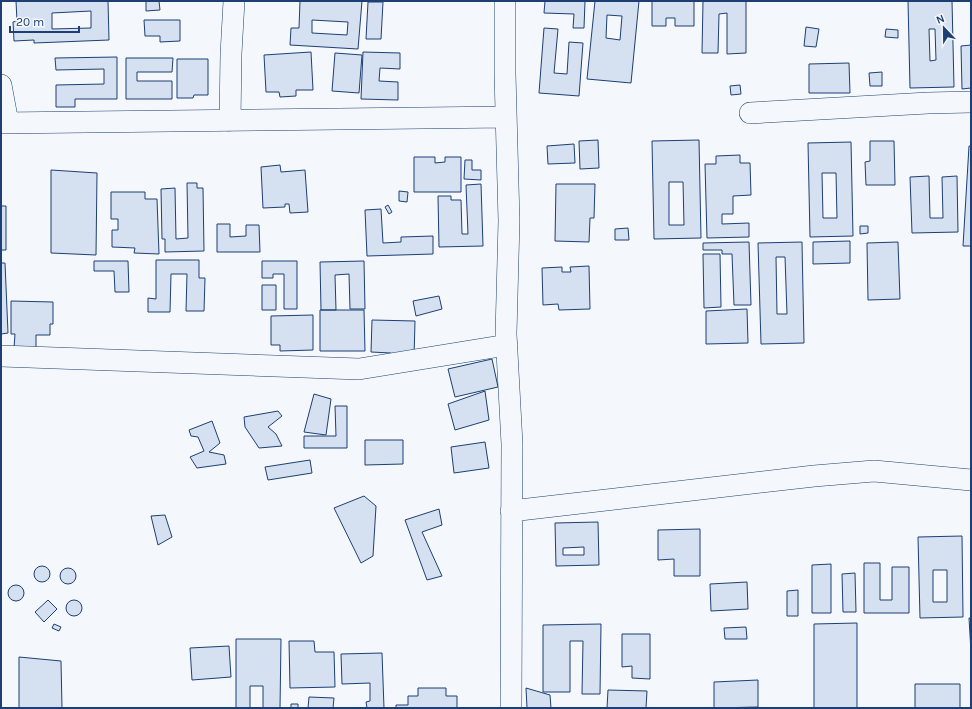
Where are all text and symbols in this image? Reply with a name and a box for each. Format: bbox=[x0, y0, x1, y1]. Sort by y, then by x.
scale bar bbox=[10, 8, 79, 34]
north arrow bbox=[924, 8, 964, 48]
text: N bbox=[934, 12, 947, 27]
text: 20 m bbox=[16, 15, 44, 29]

